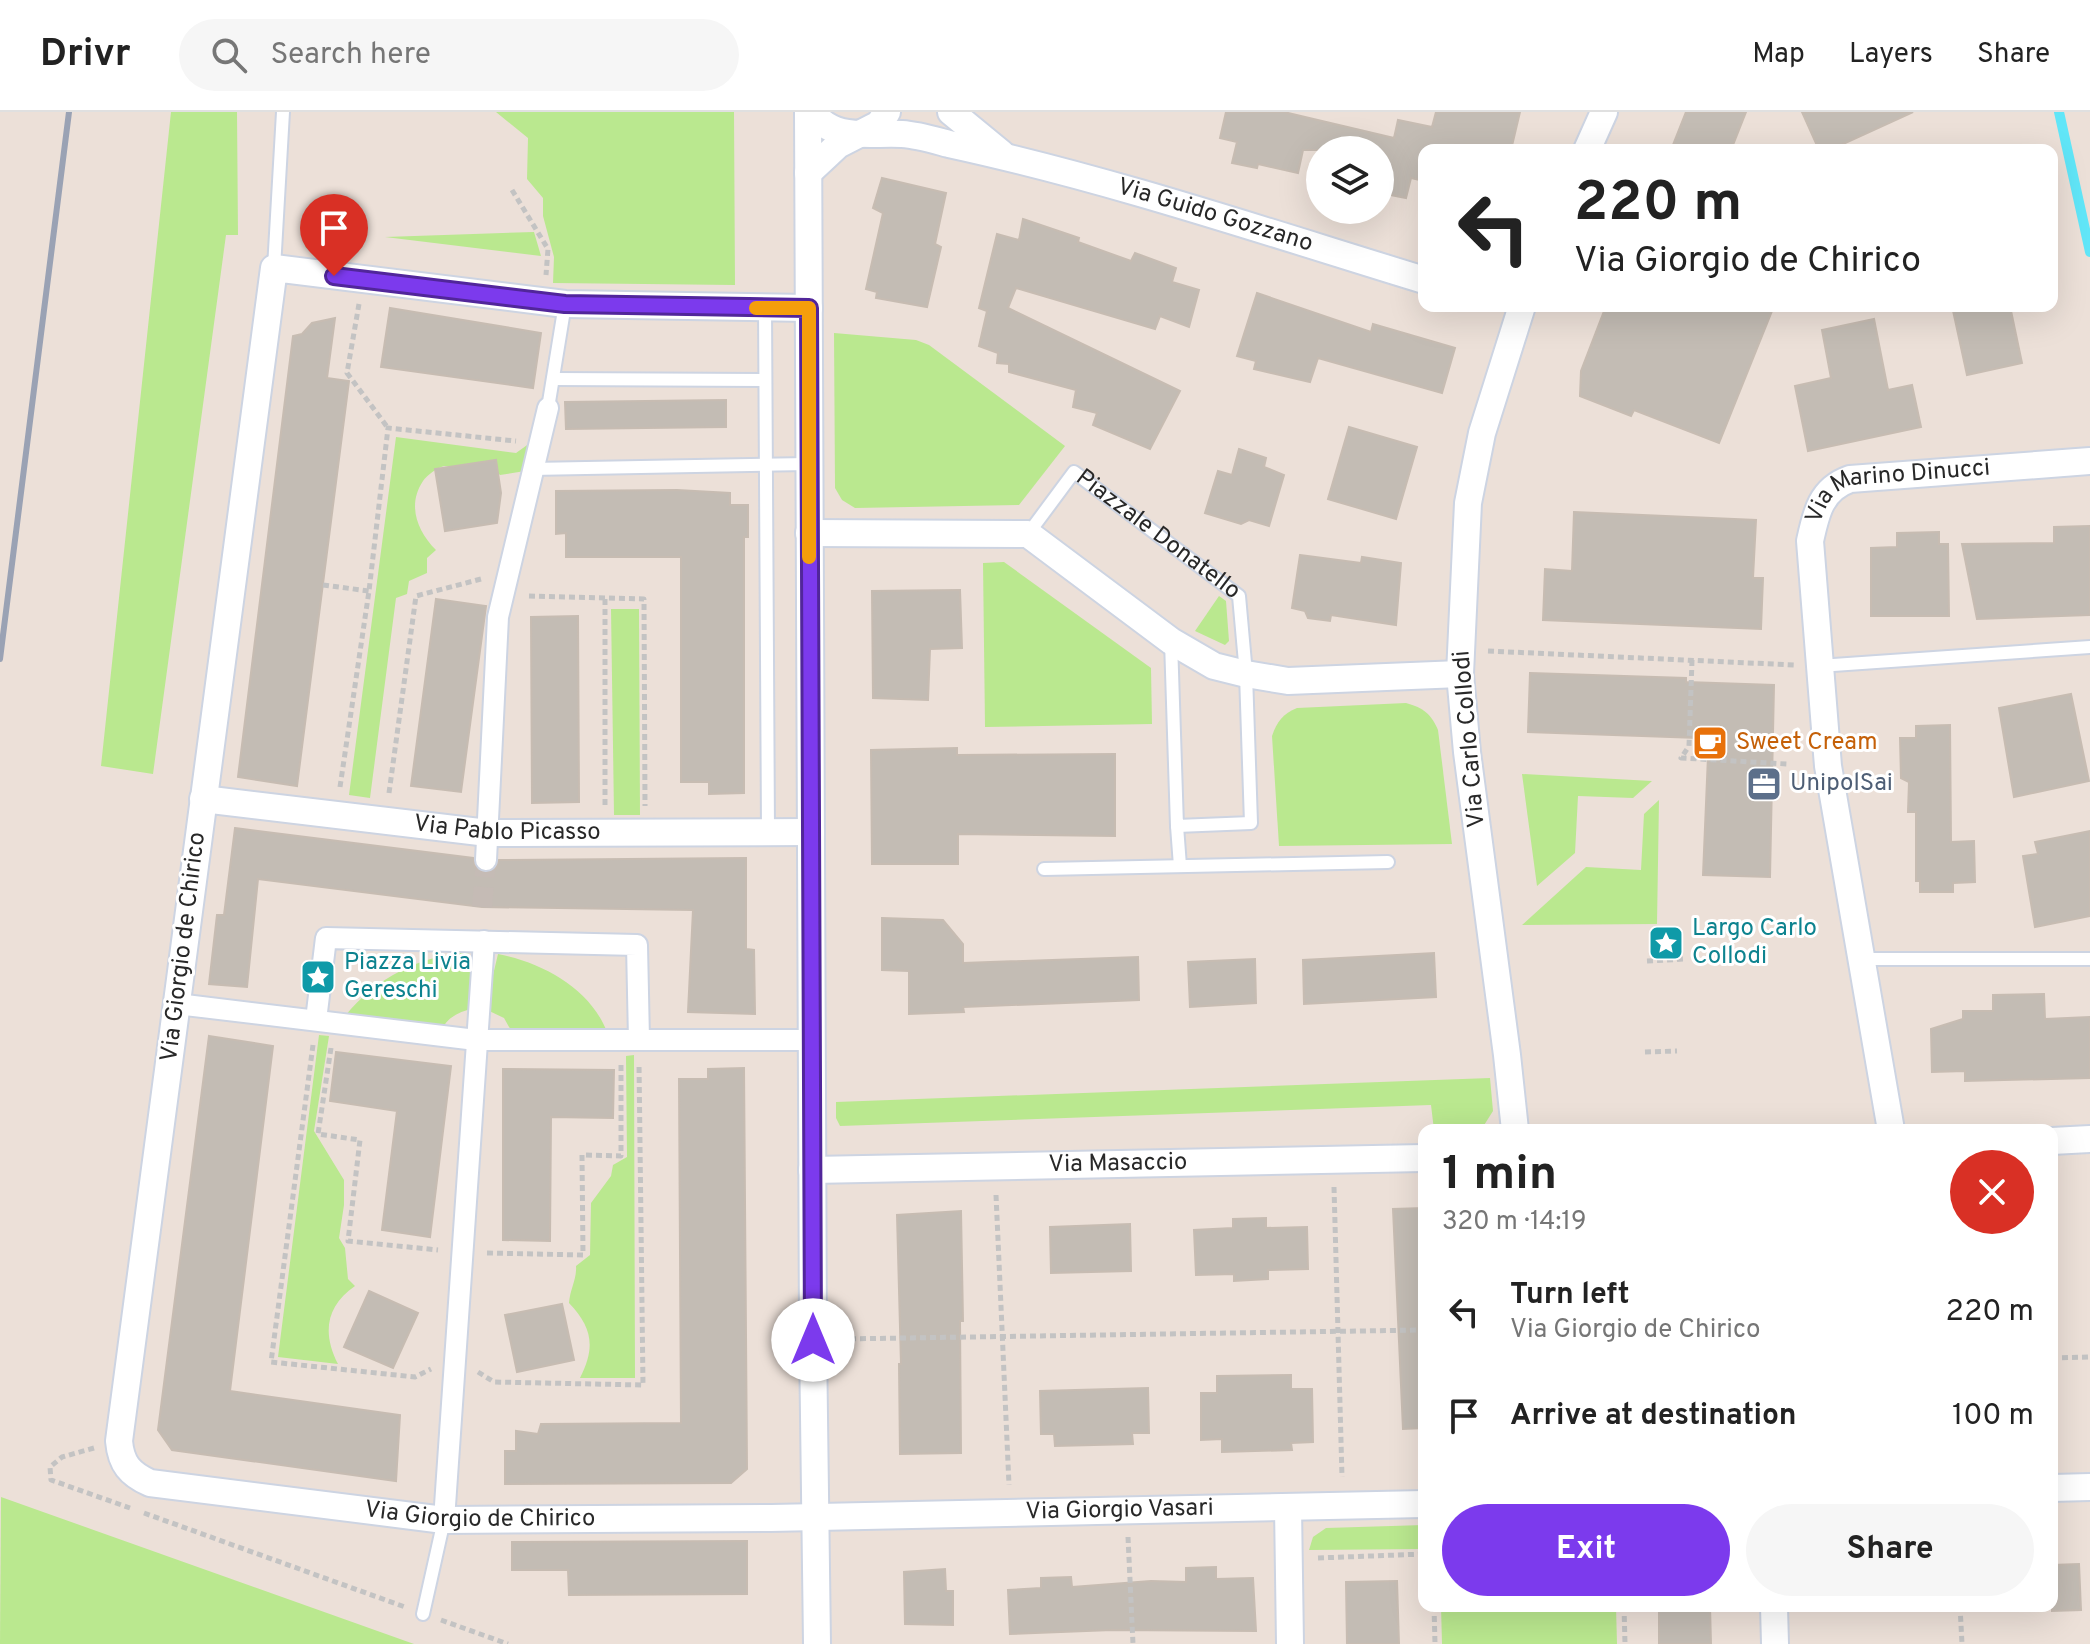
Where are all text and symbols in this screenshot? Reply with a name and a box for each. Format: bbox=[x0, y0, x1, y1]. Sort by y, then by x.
search box bbox=[179, 19, 739, 91]
text: Drivr bbox=[40, 31, 131, 80]
icon: search bbox=[207, 33, 251, 77]
text: Search here bbox=[271, 37, 431, 74]
text: Map bbox=[1752, 37, 1805, 73]
text: Layers bbox=[1849, 37, 1933, 73]
text: Share bbox=[1977, 37, 2050, 73]
map controls bbox=[1306, 136, 1394, 224]
button: layers bbox=[1306, 136, 1394, 224]
text: 220 m bbox=[1574, 170, 1742, 240]
street label: Via Guido Gozzano bbox=[1114, 172, 1317, 260]
icon: left bbox=[1442, 176, 1546, 280]
pin bbox=[300, 194, 368, 276]
icon: arrive bbox=[312, 206, 356, 250]
text: Via Giorgio de Chirico bbox=[1574, 239, 1921, 285]
street label: Via Marino Dinucci bbox=[1800, 454, 1991, 527]
street label: Piazzale Donatello bbox=[1069, 463, 1246, 607]
street label: Via Carlo Collodi bbox=[1447, 649, 1493, 829]
cafe icon: Sweet Cream bbox=[1691, 724, 1729, 762]
place label: Sweet Cream bbox=[1736, 728, 1878, 758]
office icon: UnipolSai bbox=[1745, 765, 1783, 803]
place label: UnipolSai bbox=[1790, 769, 1893, 799]
street label: Via Pablo Picasso bbox=[412, 809, 601, 849]
street label: Via Giorgio de Chirico bbox=[155, 830, 213, 1064]
place label: Largo Carlo Collodi bbox=[1692, 914, 1817, 972]
place icon: Largo Carlo Collodi bbox=[1647, 924, 1685, 962]
place label: Piazza Livia Gereschi bbox=[344, 948, 471, 1006]
place icon: Piazza Livia Gereschi bbox=[299, 958, 337, 996]
text: 1 min bbox=[1442, 1146, 1557, 1206]
street label: Via Masaccio bbox=[1048, 1148, 1188, 1180]
button: close bbox=[1950, 1150, 2034, 1234]
text: 320 m · 14:19 bbox=[1442, 1206, 1586, 1239]
text: Turn left bbox=[1510, 1277, 1630, 1314]
icon: left bbox=[1442, 1290, 1486, 1334]
text: 220 m bbox=[1946, 1294, 2034, 1331]
position arrow bbox=[771, 1298, 855, 1382]
text: Via Giorgio de Chirico bbox=[1510, 1314, 1761, 1347]
icon: arrive bbox=[1442, 1394, 1486, 1438]
text: Arrive at destination bbox=[1510, 1398, 1796, 1435]
text: 100 m bbox=[1952, 1398, 2034, 1435]
street label: Via Giorgio Vasari bbox=[1025, 1494, 1214, 1528]
street label: Via Giorgio de Chirico bbox=[363, 1495, 596, 1535]
button: Exit bbox=[1442, 1504, 1730, 1596]
button: Share bbox=[1746, 1504, 2034, 1596]

